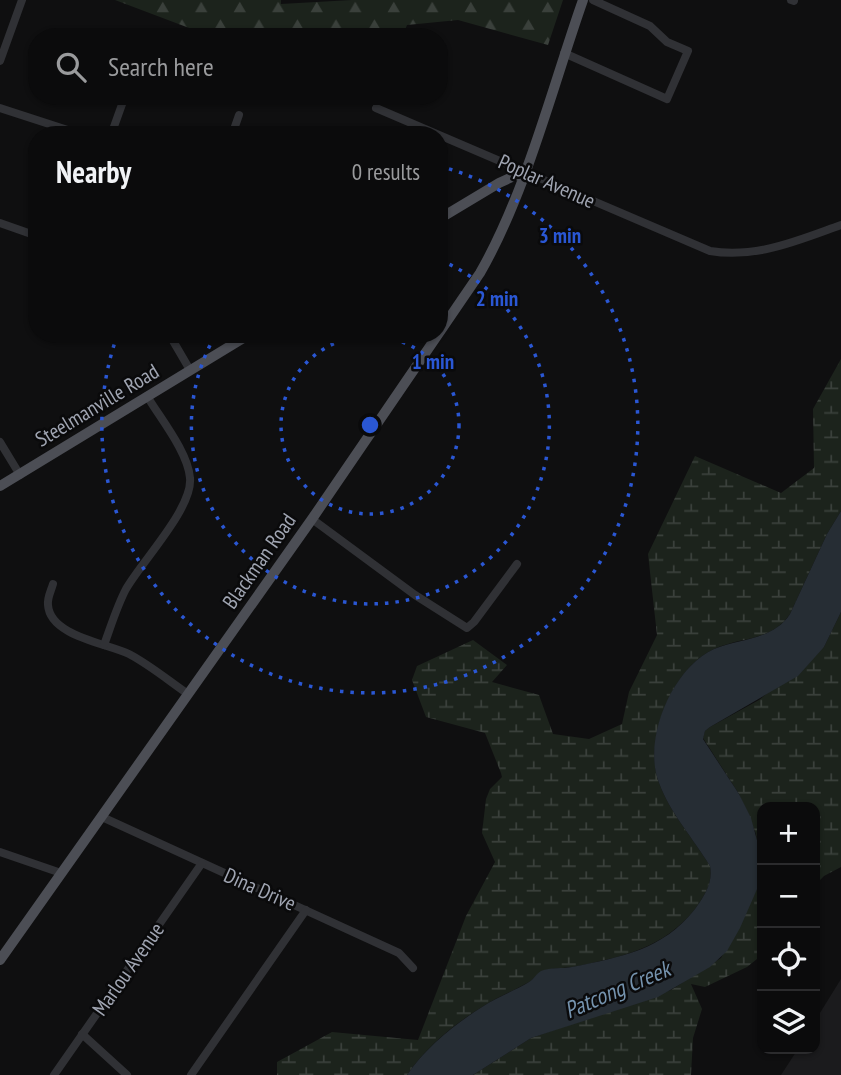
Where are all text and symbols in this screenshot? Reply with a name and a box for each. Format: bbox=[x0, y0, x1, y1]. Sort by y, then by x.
search box bbox=[28, 28, 448, 105]
icon: search bbox=[52, 48, 90, 86]
text: Search here bbox=[108, 50, 214, 83]
street label: Poplar Avenue bbox=[494, 148, 600, 214]
text: Nearby bbox=[56, 152, 131, 191]
text: 0 results bbox=[352, 157, 420, 186]
text: 3 min bbox=[539, 222, 581, 249]
text: 2 min bbox=[476, 285, 518, 312]
text: 1 min bbox=[412, 348, 454, 375]
street label: Steelmanville Road bbox=[30, 358, 164, 452]
centre of rings bbox=[358, 413, 382, 437]
street label: Blackman Road bbox=[216, 508, 302, 614]
map controls bbox=[757, 802, 820, 1054]
button: + bbox=[757, 802, 820, 865]
street label: Dina Drive bbox=[220, 861, 300, 917]
button: − bbox=[757, 865, 820, 928]
street label: Marlou Avenue bbox=[86, 917, 170, 1021]
button: locate bbox=[757, 928, 820, 991]
water label: Patcong Creek bbox=[560, 953, 677, 1024]
button: layers bbox=[757, 991, 820, 1054]

